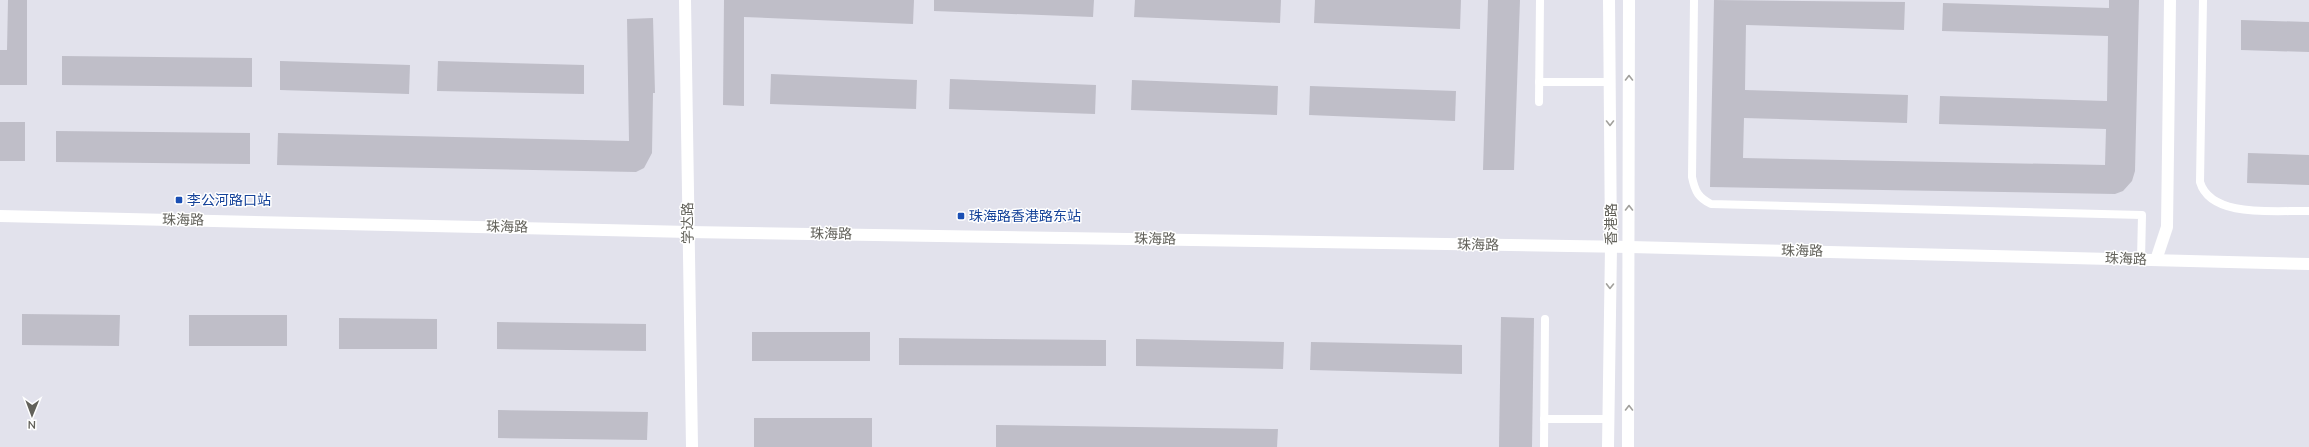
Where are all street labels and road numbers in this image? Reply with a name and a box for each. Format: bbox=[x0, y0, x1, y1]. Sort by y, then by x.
street label: 学达路 bbox=[678, 202, 698, 244]
street label: 香港路 bbox=[1602, 203, 1621, 245]
street label: 珠海路 bbox=[162, 210, 204, 230]
street label: 珠海路 bbox=[486, 217, 528, 237]
street label: 珠海路 bbox=[810, 224, 852, 244]
street label: 珠海路 bbox=[1134, 229, 1176, 249]
street label: 珠海路 bbox=[1457, 235, 1499, 255]
street label: 珠海路 bbox=[1781, 241, 1823, 261]
street label: 珠海路 bbox=[2105, 249, 2147, 269]

